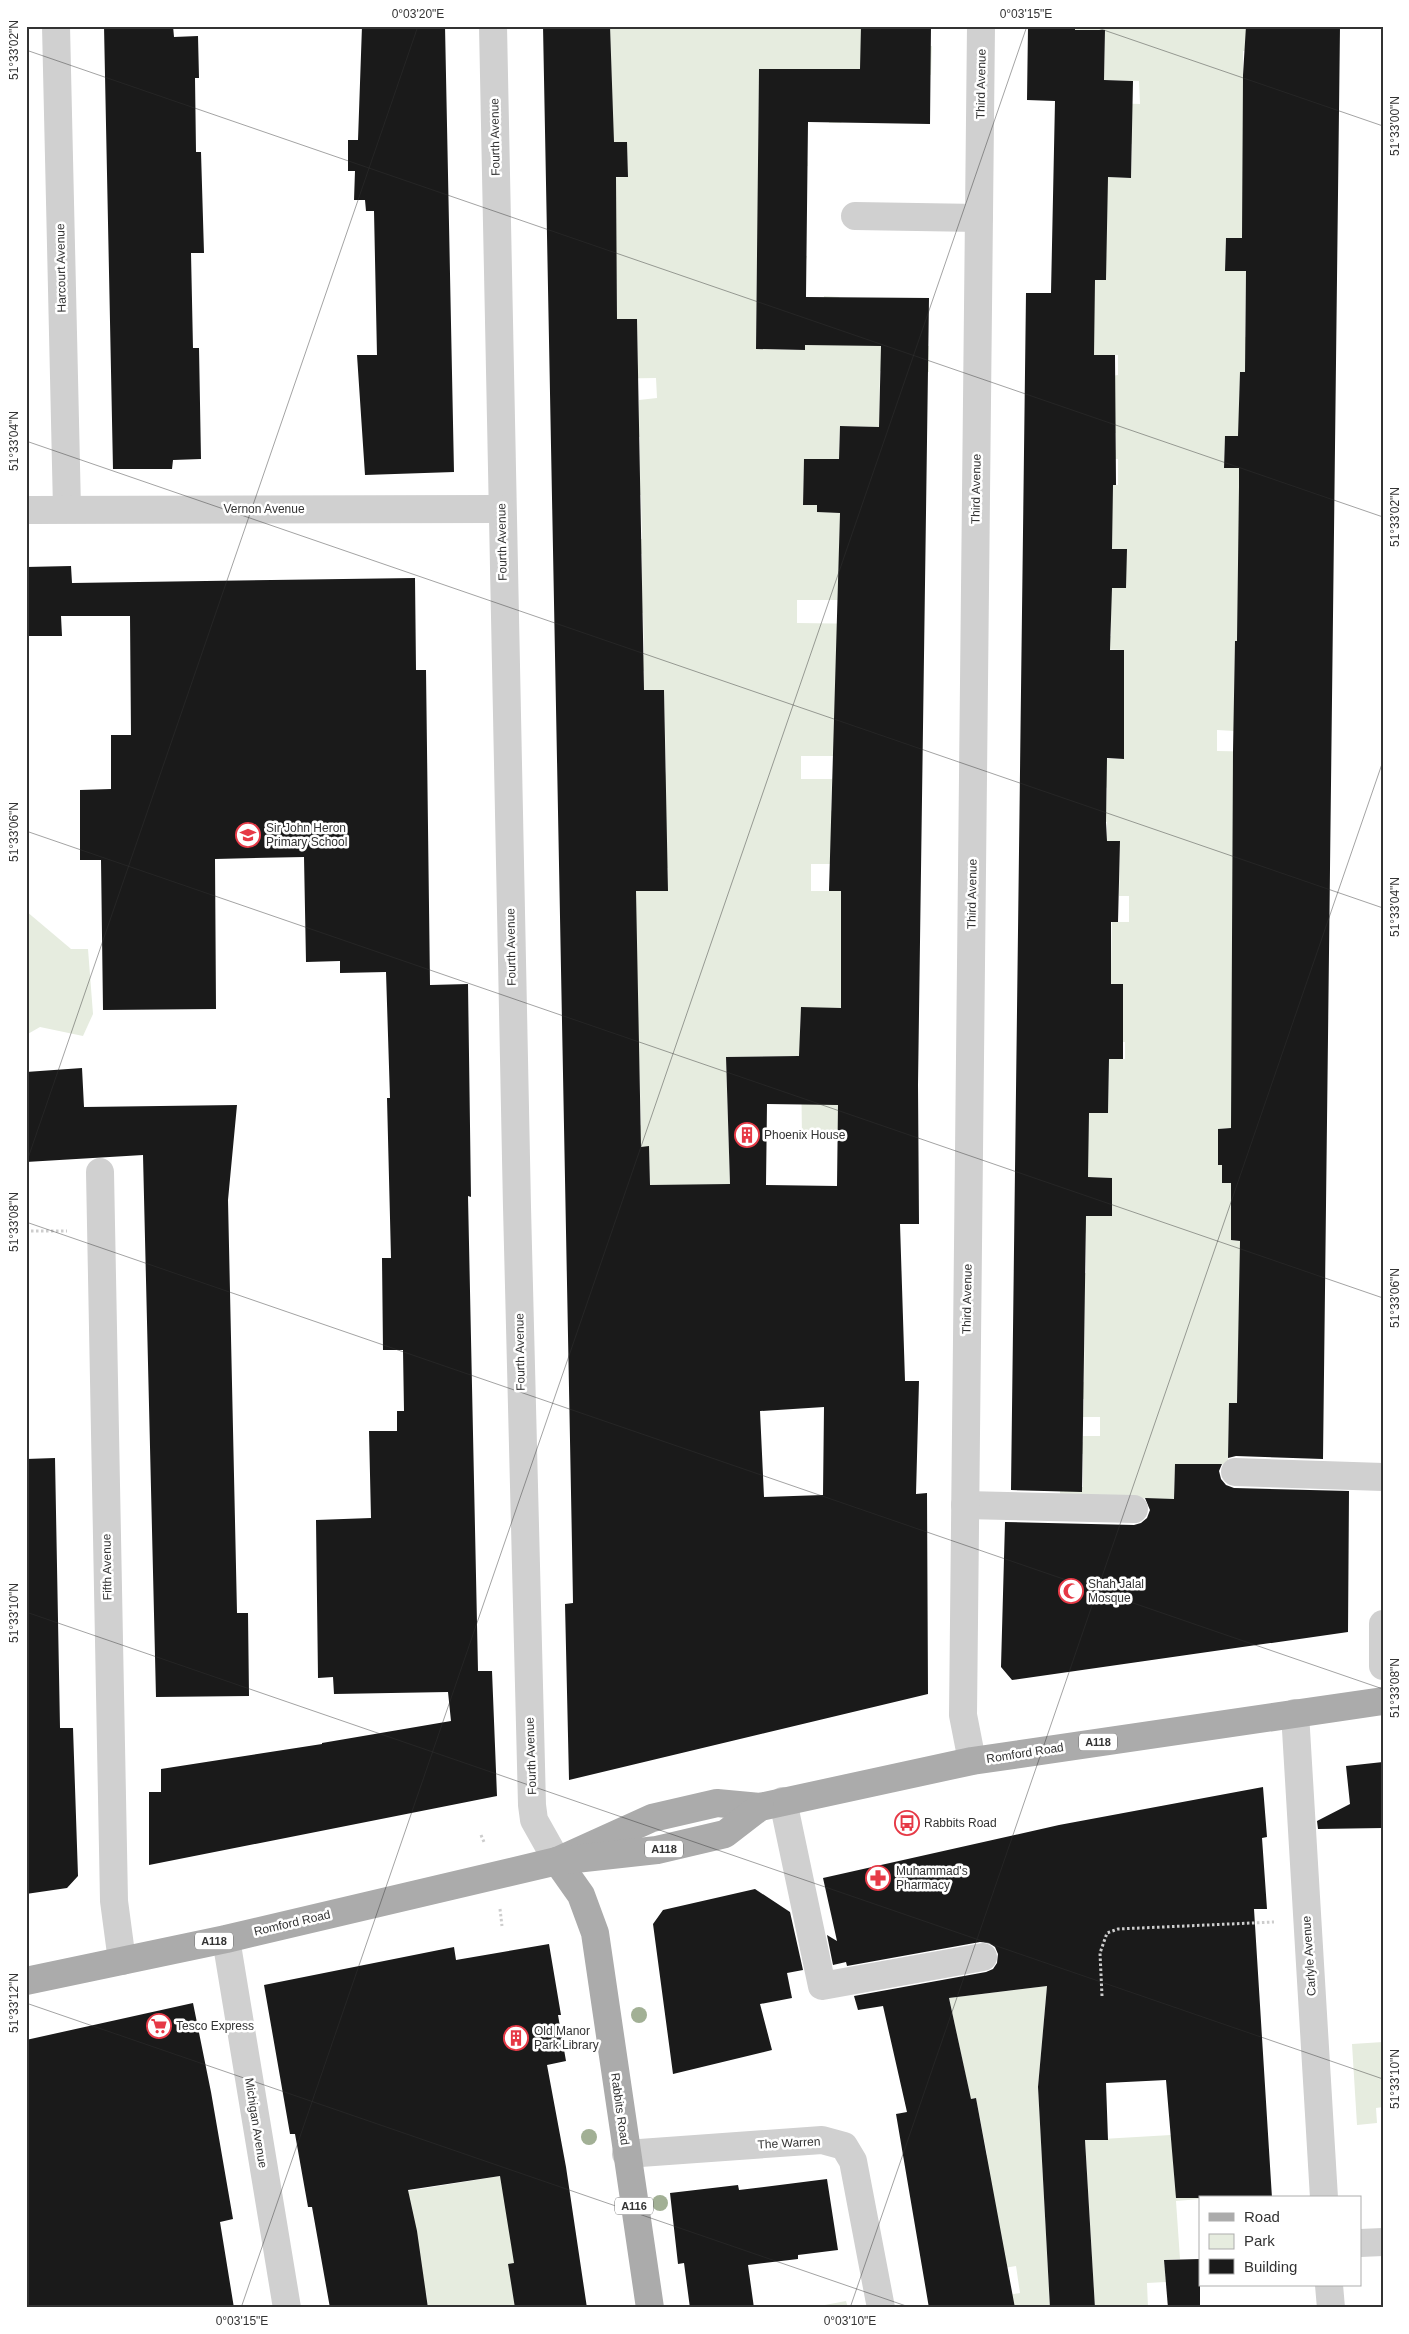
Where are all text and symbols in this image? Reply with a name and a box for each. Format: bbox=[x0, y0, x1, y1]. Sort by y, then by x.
text: 0°03'20"E bbox=[392, 7, 444, 21]
text: 0°03'15"E bbox=[1000, 7, 1052, 21]
text: 51°33'02"N bbox=[7, 20, 21, 80]
street label: Third Avenue bbox=[973, 48, 989, 119]
text: 51°33'00"N bbox=[1388, 96, 1402, 156]
street label: Fourth Avenue bbox=[487, 98, 503, 176]
street label: Harcourt Avenue bbox=[53, 223, 69, 313]
text: 51°33'04"N bbox=[7, 411, 21, 471]
street label: Third Avenue bbox=[968, 453, 984, 524]
text: 51°33'02"N bbox=[1388, 487, 1402, 547]
street label: Vernon Avenue bbox=[223, 502, 305, 516]
street label: Fourth Avenue bbox=[494, 503, 510, 581]
text: 51°33'06"N bbox=[7, 802, 21, 862]
place label: Sir John Heron Primary School bbox=[266, 821, 347, 849]
school or university icon: Sir John Heron Primary School bbox=[235, 822, 261, 848]
street label: Third Avenue bbox=[964, 858, 980, 929]
text: 51°33'04"N bbox=[1388, 877, 1402, 937]
street label: Fourth Avenue bbox=[503, 908, 519, 986]
building icon: Phoenix House bbox=[734, 1122, 760, 1148]
place label: Phoenix House bbox=[764, 1128, 846, 1142]
text: 51°33'08"N bbox=[7, 1192, 21, 1252]
street label: Third Avenue bbox=[959, 1263, 975, 1334]
text: 51°33'06"N bbox=[1388, 1268, 1402, 1328]
street label: Fourth Avenue bbox=[512, 1313, 528, 1391]
street label: Fifth Avenue bbox=[99, 1533, 115, 1600]
place label: Shah Jalal Mosque bbox=[1088, 1577, 1144, 1605]
mosque icon: Shah Jalal Mosque bbox=[1058, 1578, 1084, 1604]
text: 51°33'10"N bbox=[7, 1583, 21, 1643]
text: 51°33'08"N bbox=[1388, 1658, 1402, 1718]
street label: Fourth Avenue bbox=[523, 1717, 539, 1795]
road number: A118 bbox=[1079, 1734, 1117, 1750]
street label: Romford Road bbox=[985, 1740, 1065, 1766]
bus stop icon: Rabbits Road bbox=[894, 1810, 920, 1836]
place label: Rabbits Road bbox=[924, 1816, 997, 1830]
road number: A118 bbox=[645, 1840, 683, 1858]
place label: Muhammad's Pharmacy bbox=[896, 1864, 968, 1892]
pharmacy icon: Muhammad's Pharmacy bbox=[865, 1865, 891, 1891]
street label: Romford Road bbox=[252, 1907, 332, 1939]
street label: Carlyle Avenue bbox=[1299, 1915, 1319, 1997]
road number: A118 bbox=[195, 1932, 233, 1950]
text: 51°33'12"N bbox=[7, 1973, 21, 2033]
supermarket icon: Tesco Express bbox=[146, 2013, 172, 2039]
place label: Tesco Express bbox=[176, 2019, 254, 2033]
place label: Old Manor Park Library bbox=[534, 2024, 599, 2052]
building icon: Old Manor Park Library bbox=[503, 2025, 529, 2051]
text: 51°33'10"N bbox=[1388, 2049, 1402, 2109]
street label: Rabbits Road bbox=[608, 2072, 632, 2146]
street label: Michigan Avenue bbox=[242, 2077, 270, 2169]
street label: The Warren bbox=[757, 2134, 821, 2152]
legend bbox=[1199, 2196, 1362, 2286]
road number: A116 bbox=[615, 2198, 653, 2214]
text: Road bbox=[1244, 2208, 1280, 2225]
text: Park bbox=[1244, 2232, 1275, 2249]
text: Building bbox=[1244, 2258, 1297, 2275]
text: 0°03'15"E bbox=[216, 2314, 268, 2328]
text: 0°03'10"E bbox=[824, 2314, 876, 2328]

